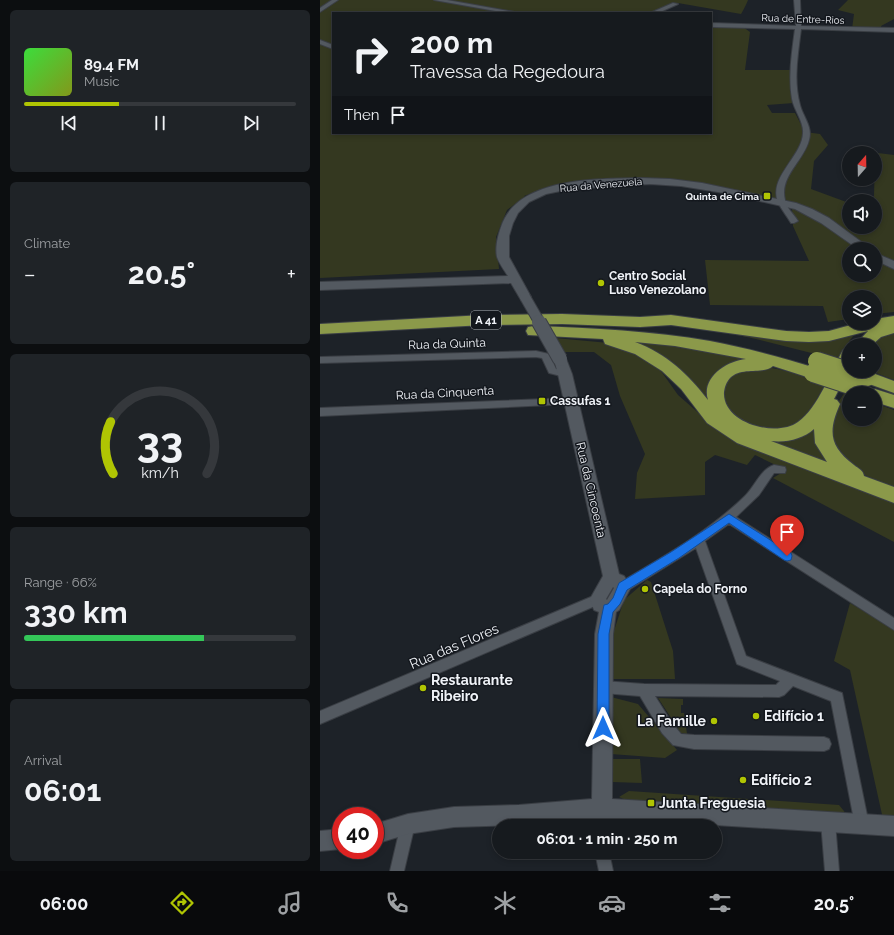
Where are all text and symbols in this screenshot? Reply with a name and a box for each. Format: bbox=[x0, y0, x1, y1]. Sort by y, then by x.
street label: Rua de Entre-Rios bbox=[761, 12, 845, 26]
text: 200 m bbox=[410, 27, 493, 60]
icon: right bbox=[344, 28, 396, 80]
text: 89.4 FM bbox=[84, 56, 139, 74]
text: Travessa da Regedoura bbox=[410, 61, 605, 82]
text: Music bbox=[84, 74, 119, 89]
icon: arrive bbox=[387, 104, 409, 126]
text: Then bbox=[344, 106, 379, 124]
icon: previous bbox=[58, 112, 80, 134]
icon: pause bbox=[149, 112, 171, 134]
icon: next bbox=[240, 112, 262, 134]
north arrow bbox=[842, 146, 882, 186]
map controls bbox=[842, 146, 882, 426]
street label: Rua da Venezuela bbox=[559, 176, 643, 194]
place label: Quinta de Cima bbox=[685, 191, 759, 202]
marker: Quinta de Cima bbox=[762, 191, 772, 201]
button: sound bbox=[842, 194, 882, 234]
text: Climate bbox=[24, 236, 70, 251]
button: search bbox=[842, 242, 882, 282]
text: 20.5° bbox=[128, 256, 195, 291]
text: − bbox=[24, 261, 36, 287]
text: + bbox=[287, 261, 296, 287]
place label: Centro Social Luso Venezolano bbox=[609, 269, 706, 297]
marker: Centro Social Luso Venezolano bbox=[596, 278, 606, 288]
button: layers bbox=[842, 290, 882, 330]
road number: A 41 bbox=[471, 311, 501, 329]
street label: Rua da Quinta bbox=[408, 336, 486, 352]
button: + bbox=[842, 338, 882, 378]
street label: Rua da Cinquenta bbox=[395, 383, 495, 403]
button: − bbox=[842, 386, 882, 426]
place label: Cassufas 1 bbox=[550, 394, 610, 408]
marker: Cassufas 1 bbox=[537, 396, 547, 406]
text: 33 bbox=[137, 417, 183, 466]
street label: Rua da Cincoenta bbox=[573, 441, 609, 539]
text: km/h bbox=[141, 464, 179, 480]
pin bbox=[770, 515, 804, 556]
icon: arrive bbox=[776, 521, 798, 543]
text: Range · 66% bbox=[24, 575, 97, 590]
place label: Capela do Forno bbox=[653, 582, 747, 596]
marker: Capela do Forno bbox=[640, 584, 650, 594]
text: 330 km bbox=[24, 595, 128, 630]
street label: Rua das Flores bbox=[407, 620, 501, 672]
place label: Restaurante Ribeiro bbox=[431, 672, 514, 704]
marker: Restaurante Ribeiro bbox=[418, 683, 428, 693]
position arrow bbox=[582, 707, 624, 749]
place label: Edifício 1 bbox=[764, 708, 824, 724]
marker: Edifício 1 bbox=[751, 711, 761, 721]
place label: La Famille bbox=[637, 713, 707, 729]
marker: La Famille bbox=[709, 716, 719, 726]
text: Arrival bbox=[24, 753, 62, 768]
place label: Edifício 2 bbox=[751, 772, 812, 788]
text: 06:01 bbox=[24, 773, 101, 808]
marker: Edifício 2 bbox=[738, 775, 748, 785]
place label: Junta Freguesia bbox=[659, 795, 765, 811]
marker: Junta Freguesia bbox=[646, 798, 656, 808]
speed limit sign: 40 bbox=[332, 807, 384, 859]
text: 06:01 · 1 min · 250 m bbox=[536, 830, 678, 848]
icon: directions bbox=[168, 889, 196, 917]
icon: music bbox=[276, 889, 304, 917]
icon: phone bbox=[383, 889, 411, 917]
icon: climate bbox=[491, 889, 519, 917]
icon: car bbox=[598, 889, 626, 917]
icon: filters bbox=[706, 889, 734, 917]
text: 06:00 bbox=[40, 893, 88, 914]
text: 20.5° bbox=[814, 893, 854, 914]

